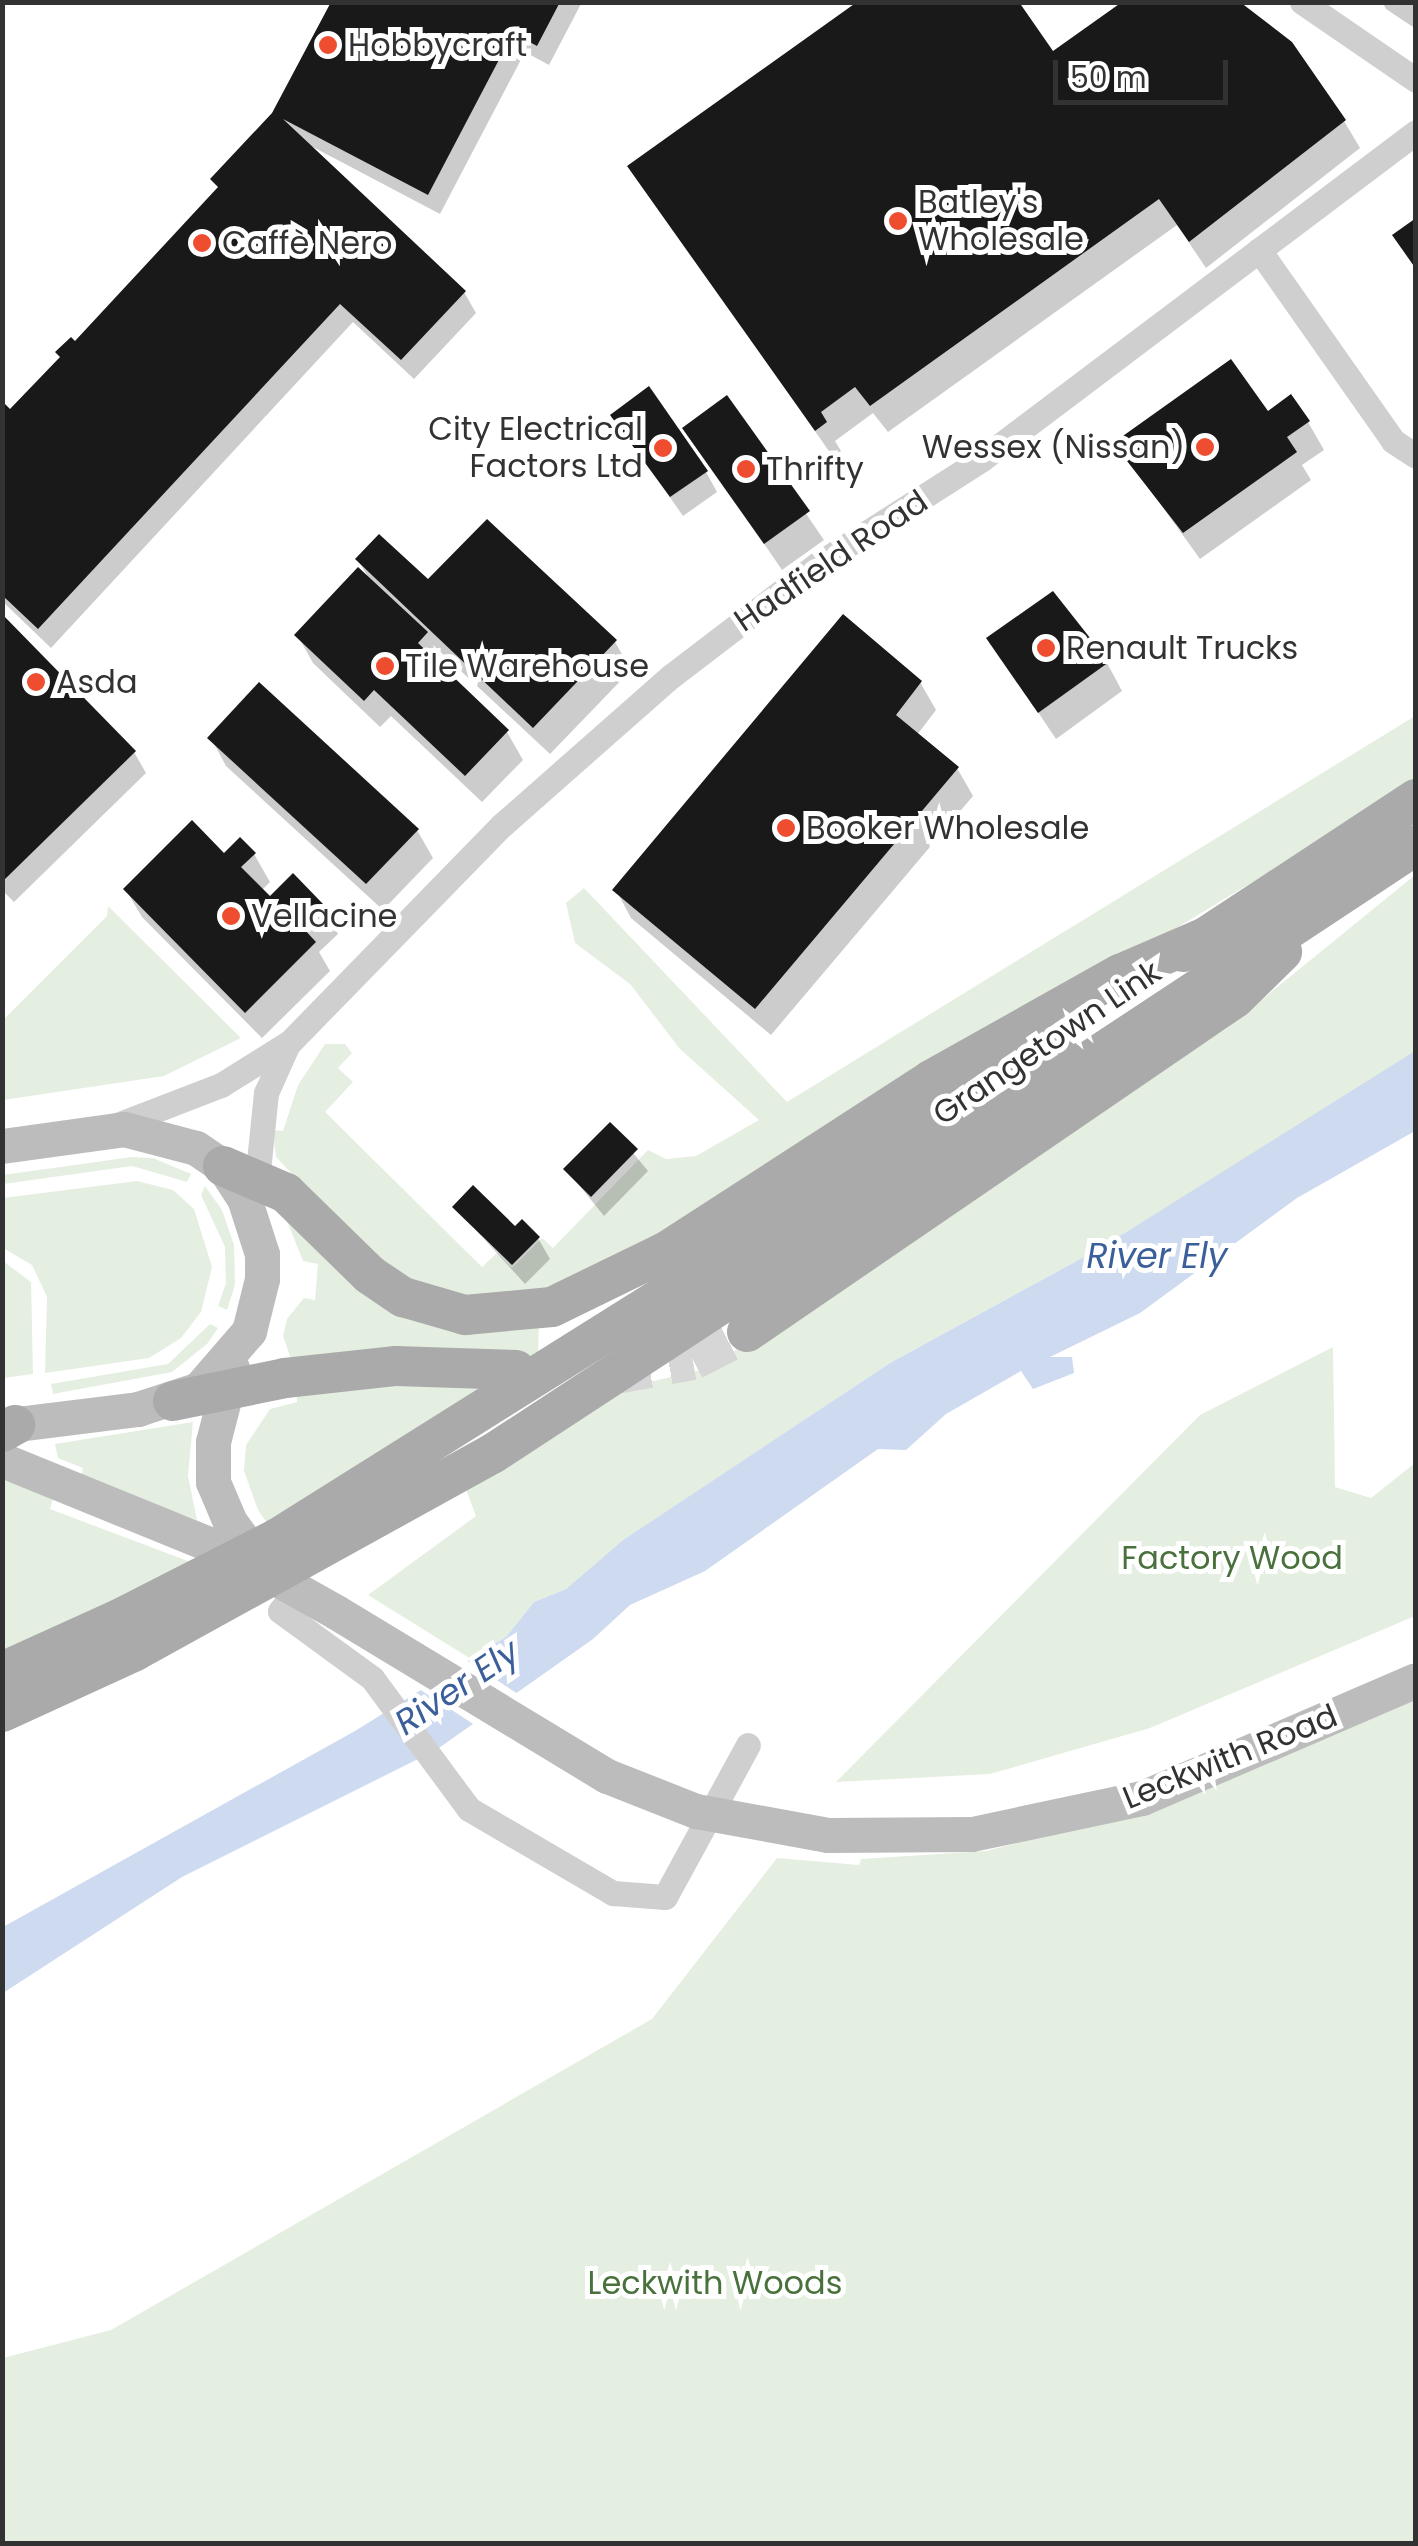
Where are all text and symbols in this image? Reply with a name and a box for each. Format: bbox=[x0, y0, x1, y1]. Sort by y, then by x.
place label: Hobbycraft bbox=[348, 26, 527, 64]
marker: Hobbycraft bbox=[317, 34, 339, 56]
scale bar bbox=[1058, 40, 1233, 102]
text: 50 m bbox=[1070, 56, 1147, 99]
place label: Batley's Wholesale bbox=[918, 184, 1084, 259]
marker: Batley's Wholesale bbox=[887, 210, 909, 232]
place label: Caffè Nero bbox=[222, 224, 393, 262]
marker: Caffè Nero bbox=[191, 232, 213, 254]
place label: City Electrical Factors Ltd bbox=[428, 411, 643, 486]
place label: Wessex (Nissan) bbox=[922, 428, 1185, 466]
marker: Wessex (Nissan) bbox=[1194, 436, 1216, 458]
marker: City Electrical Factors Ltd bbox=[652, 437, 674, 459]
place label: Thrifty bbox=[766, 450, 864, 488]
marker: Thrifty bbox=[735, 458, 757, 480]
street label: Hadfield Road bbox=[727, 482, 935, 640]
place label: Renault Trucks bbox=[1066, 629, 1298, 667]
marker: Renault Trucks bbox=[1035, 637, 1057, 659]
place label: Tile Warehouse bbox=[405, 647, 649, 685]
marker: Tile Warehouse bbox=[374, 655, 396, 677]
place label: Asda bbox=[56, 663, 138, 701]
marker: Asda bbox=[25, 671, 47, 693]
place label: Booker Wholesale bbox=[806, 809, 1089, 847]
marker: Booker Wholesale bbox=[775, 817, 797, 839]
place label: Vellacine bbox=[251, 897, 397, 935]
marker: Vellacine bbox=[220, 905, 242, 927]
street label: Grangetown Link bbox=[926, 953, 1168, 1133]
water label: River Ely bbox=[1087, 1235, 1227, 1277]
park label: Factory Wood bbox=[1121, 1539, 1343, 1577]
water label: River Ely bbox=[387, 1630, 527, 1744]
street label: Leckwith Road bbox=[1117, 1697, 1343, 1817]
park label: Leckwith Woods bbox=[588, 2264, 842, 2302]

